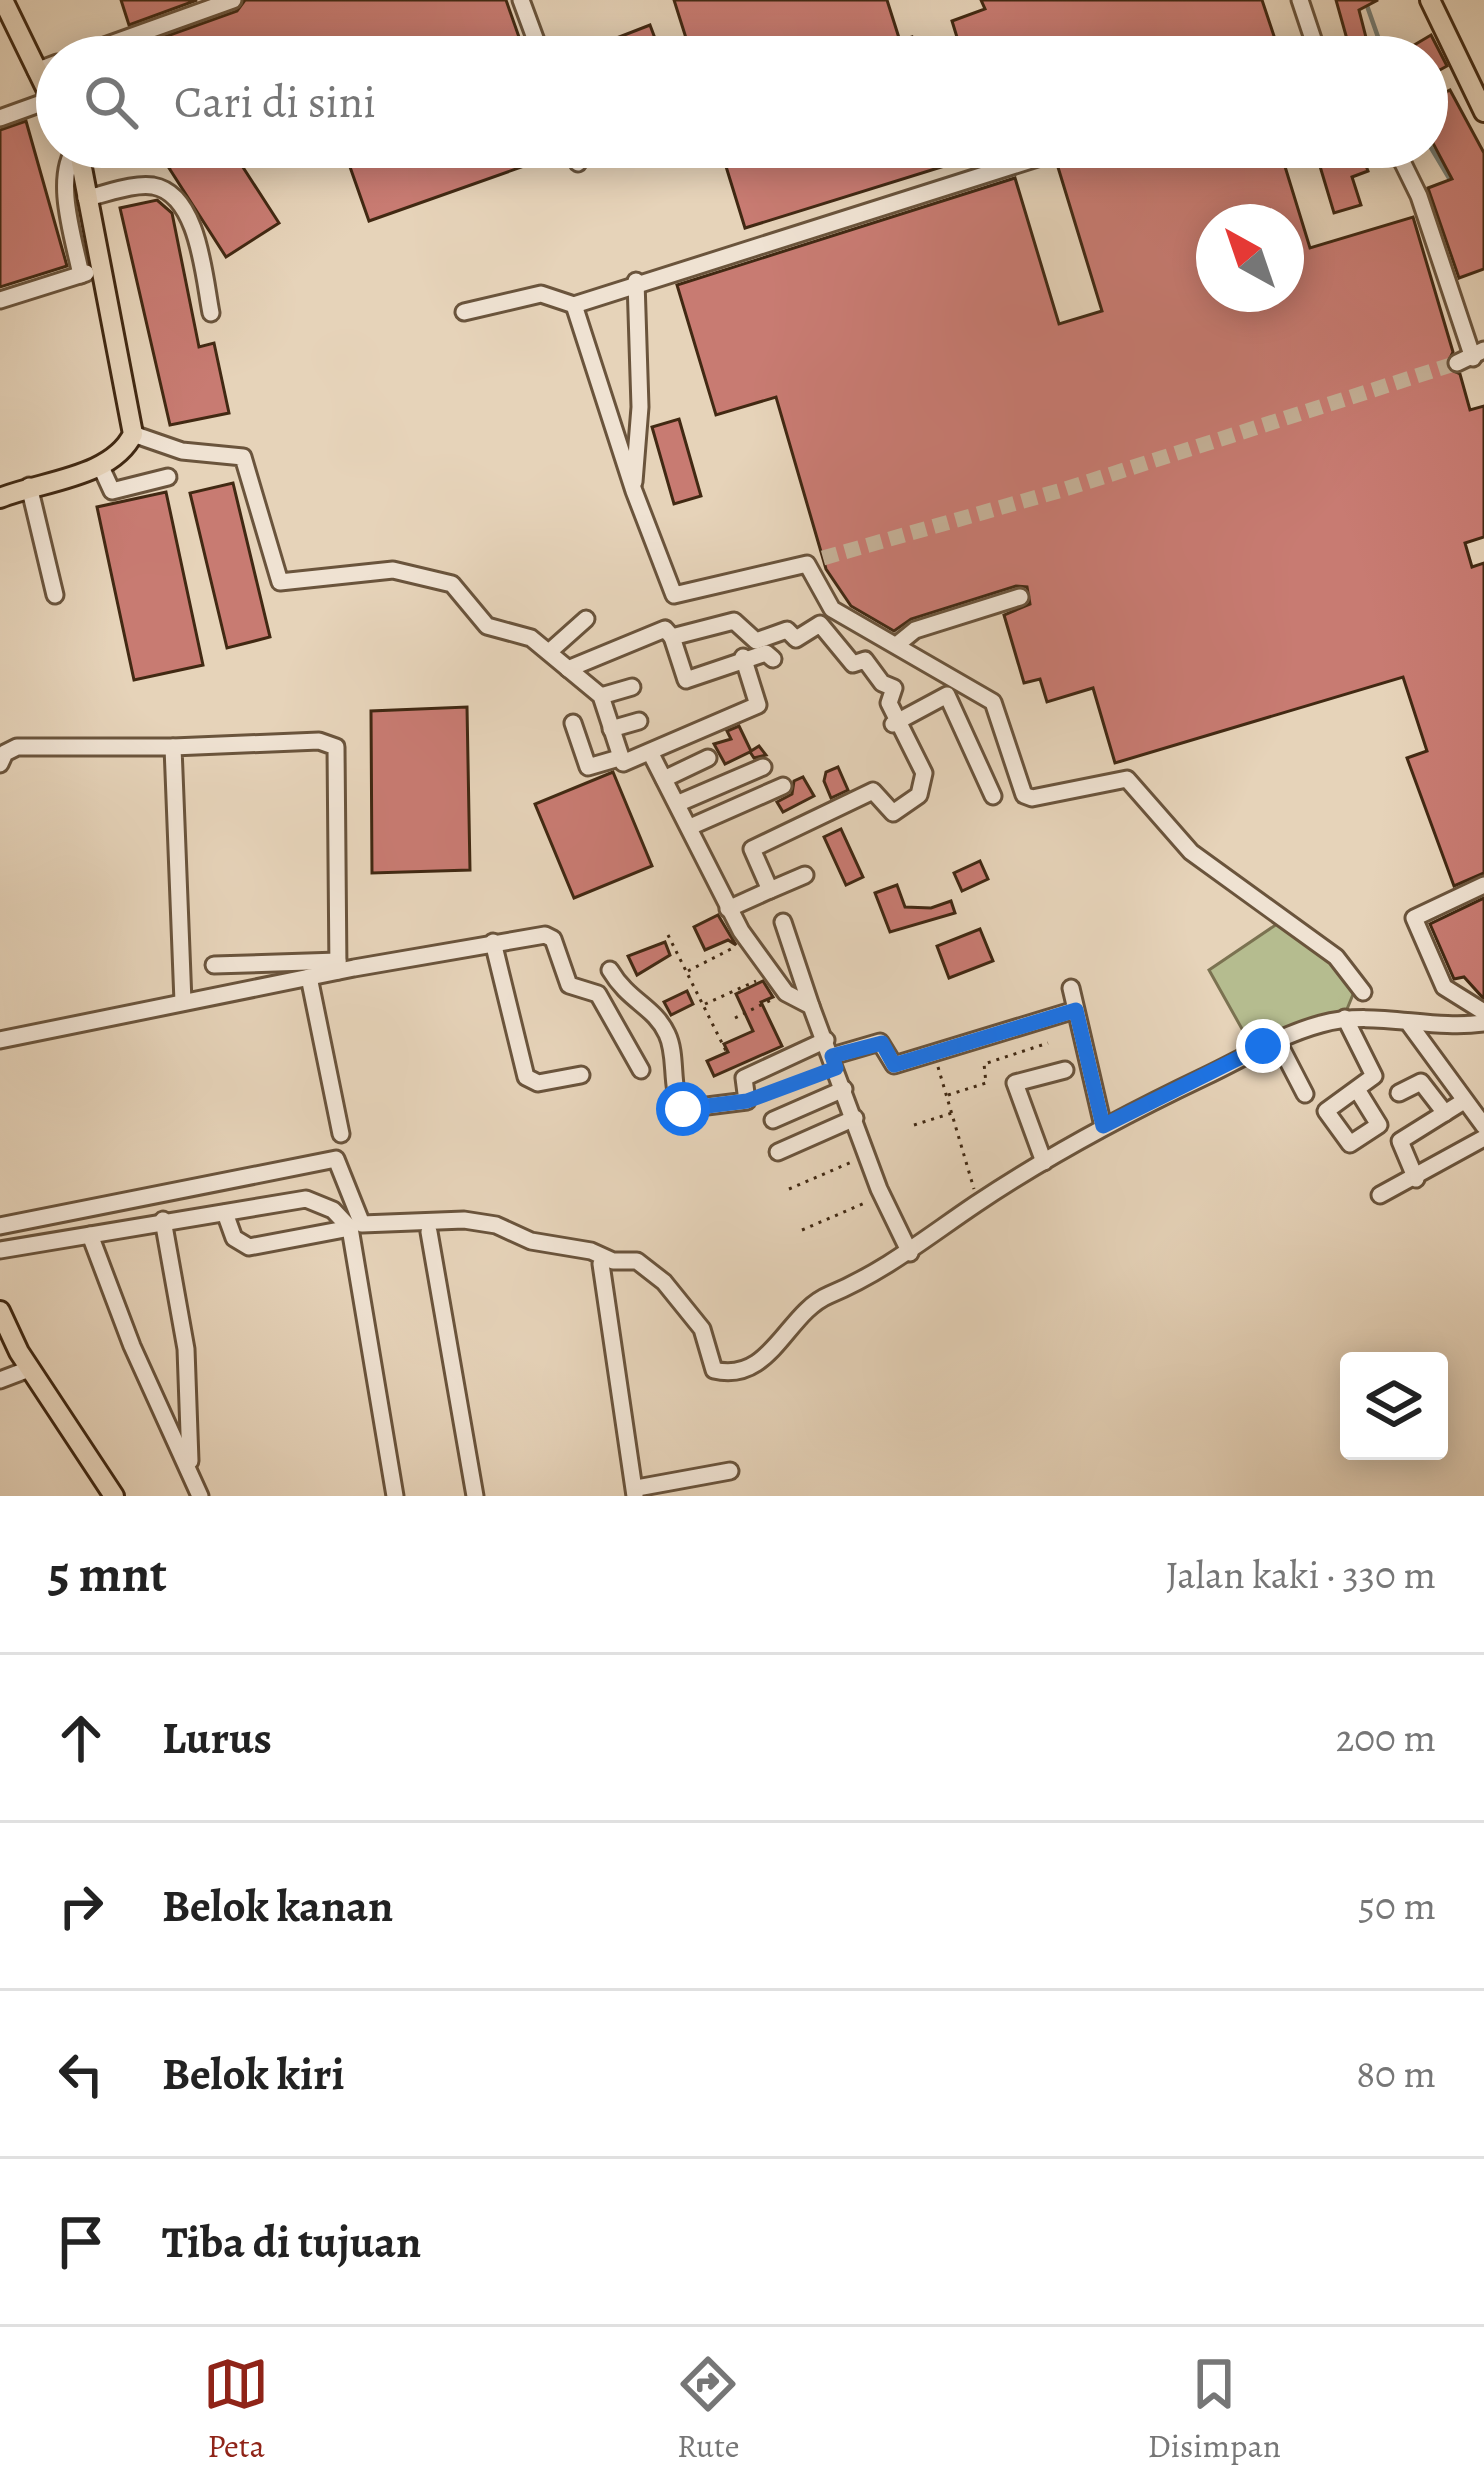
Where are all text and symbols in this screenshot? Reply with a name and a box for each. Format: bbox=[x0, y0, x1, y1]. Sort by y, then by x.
search box bbox=[36, 36, 1448, 168]
icon: search bbox=[78, 69, 144, 135]
text: Cari di sini bbox=[174, 71, 376, 133]
north arrow bbox=[1196, 204, 1304, 312]
route end bbox=[1236, 1019, 1290, 1073]
route start bbox=[656, 1082, 710, 1136]
map controls bbox=[1340, 1352, 1448, 1460]
button: layers bbox=[1340, 1352, 1448, 1460]
text: 5 mnt bbox=[48, 1539, 167, 1609]
text: Jalan kaki · 330 m bbox=[1166, 1548, 1436, 1601]
icon: ahead bbox=[48, 1705, 114, 1771]
text: Lurus bbox=[162, 1707, 272, 1769]
text: 200 m bbox=[1336, 1711, 1436, 1764]
icon: right bbox=[48, 1873, 114, 1939]
text: Belok kanan bbox=[162, 1875, 393, 1937]
text: 50 m bbox=[1358, 1879, 1436, 1932]
icon: left bbox=[48, 2041, 114, 2107]
text: Belok kiri bbox=[162, 2043, 345, 2105]
text: 80 m bbox=[1356, 2047, 1436, 2100]
icon: arrive bbox=[48, 2209, 114, 2275]
text: Tiba di tujuan bbox=[162, 2211, 421, 2273]
tab: Peta bbox=[203, 2351, 269, 2468]
tab: Rute bbox=[675, 2351, 741, 2468]
tab: Disimpan bbox=[1147, 2351, 1281, 2468]

